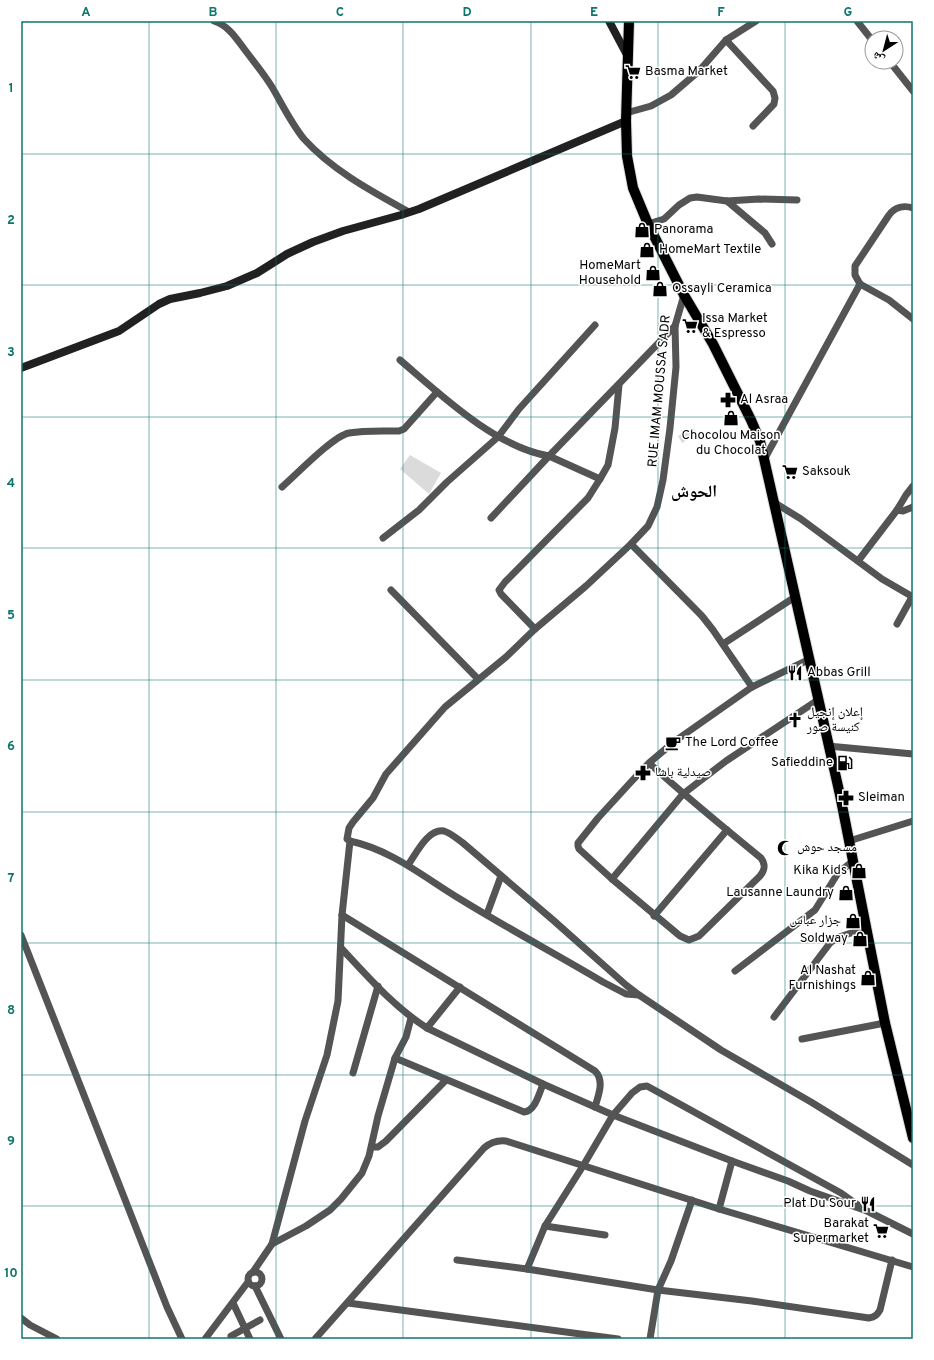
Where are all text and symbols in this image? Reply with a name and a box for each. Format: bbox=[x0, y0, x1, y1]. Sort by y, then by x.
text: A bbox=[81, 5, 91, 21]
text: B bbox=[209, 5, 218, 21]
text: C bbox=[336, 5, 344, 21]
text: D bbox=[462, 5, 472, 21]
text: E bbox=[590, 5, 598, 21]
text: F bbox=[717, 5, 725, 21]
text: G bbox=[844, 5, 853, 21]
north arrow bbox=[864, 30, 904, 70]
text: ش bbox=[870, 48, 888, 66]
supermarket icon: Basma Market bbox=[624, 63, 642, 81]
place label: Basma Market bbox=[645, 64, 728, 80]
text: 1 bbox=[8, 81, 14, 97]
text: 2 bbox=[7, 213, 15, 229]
shop icon: Panorama bbox=[633, 221, 651, 239]
place label: Panorama bbox=[654, 222, 713, 238]
shop icon: HomeMart Textile bbox=[638, 241, 656, 259]
place label: HomeMart Textile bbox=[659, 242, 761, 258]
place label: HomeMart Household bbox=[579, 258, 641, 289]
shop icon: HomeMart Household bbox=[644, 264, 662, 282]
shop icon: Ossayli Ceramica bbox=[651, 280, 669, 298]
place label: Ossayli Ceramica bbox=[672, 281, 772, 297]
place label: Issa Market & Espresso bbox=[702, 311, 768, 342]
street label: RUE IMAM MOUSSA SADR bbox=[645, 314, 675, 468]
supermarket icon: Issa Market & Espresso bbox=[681, 317, 699, 335]
text: 3 bbox=[7, 345, 15, 361]
pharmacy icon: Al Asraa bbox=[719, 391, 737, 409]
place label: Al Asraa bbox=[740, 392, 788, 408]
shop icon: Chocolou Maison du Chocolat bbox=[722, 409, 740, 427]
place label: Chocolou Maison du Chocolat bbox=[682, 428, 780, 459]
supermarket icon: Saksouk bbox=[781, 463, 799, 481]
place label: Saksouk bbox=[802, 464, 851, 480]
text: 4 bbox=[7, 476, 15, 492]
district label: الحوش bbox=[671, 482, 717, 504]
text: 5 bbox=[7, 608, 15, 624]
restaurant icon: Abbas Grill bbox=[786, 664, 804, 682]
place label: Abbas Grill bbox=[807, 665, 871, 681]
place label: إعلان إنجيل كنيسة صور bbox=[806, 705, 863, 736]
church icon: إعلان إنجيل كنيسة صور bbox=[786, 711, 804, 729]
cafe icon: The Lord Coffee bbox=[664, 734, 682, 752]
place label: The Lord Coffee bbox=[685, 735, 778, 751]
text: 6 bbox=[7, 739, 15, 755]
fuel station icon: Safieddine bbox=[836, 754, 854, 772]
place label: Safieddine bbox=[771, 755, 833, 771]
pharmacy icon: صيدلية باشا bbox=[634, 764, 652, 782]
place label: صيدلية باشا bbox=[655, 765, 711, 781]
pharmacy icon: Sleiman bbox=[837, 789, 855, 807]
place label: Sleiman bbox=[858, 790, 905, 806]
mosque icon: مسجد حوش bbox=[776, 839, 794, 857]
place label: مسجد حوش bbox=[797, 840, 857, 856]
shop icon: Kika Kids bbox=[850, 862, 868, 880]
place label: Kika Kids bbox=[793, 863, 847, 879]
text: 7 bbox=[8, 871, 15, 887]
shop icon: Lausanne Laundry bbox=[837, 884, 855, 902]
place label: Lausanne Laundry bbox=[726, 885, 834, 901]
shop icon: جزار عباس bbox=[844, 912, 862, 930]
place label: جزار عباس bbox=[789, 913, 841, 929]
shop icon: Soldway bbox=[851, 930, 869, 948]
place label: Soldway bbox=[800, 931, 848, 947]
place label: Al Nashat Furnishings bbox=[788, 963, 856, 994]
shop icon: Al Nashat Furnishings bbox=[859, 969, 877, 987]
text: 8 bbox=[7, 1003, 15, 1019]
text: 9 bbox=[7, 1134, 15, 1150]
restaurant icon: Plat Du Sour bbox=[859, 1195, 877, 1213]
place label: Plat Du Sour bbox=[783, 1196, 856, 1212]
place label: Barakat Supermarket bbox=[793, 1216, 869, 1247]
supermarket icon: Barakat Supermarket bbox=[872, 1222, 890, 1240]
text: 10 bbox=[4, 1266, 18, 1282]

